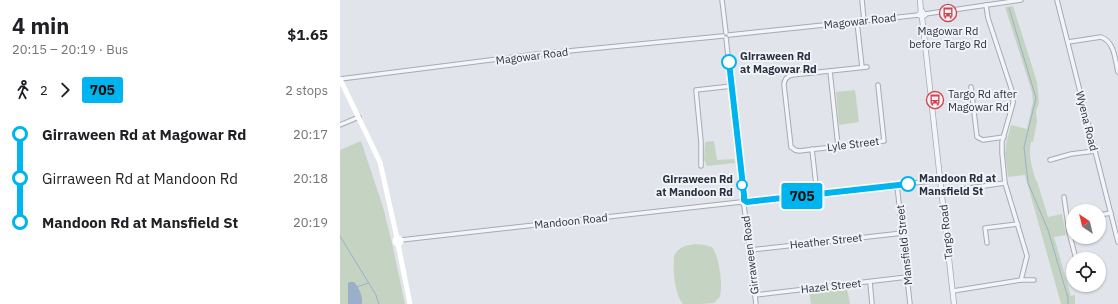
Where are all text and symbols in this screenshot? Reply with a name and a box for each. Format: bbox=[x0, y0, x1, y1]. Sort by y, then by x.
bus stop icon: Magowar Rd before Targo Rd bbox=[938, 3, 958, 23]
street label: Magowar Road bbox=[823, 10, 897, 32]
text: 4 min bbox=[12, 11, 69, 40]
place label: Magowar Rd before Targo Rd bbox=[909, 24, 987, 51]
text: $1.65 bbox=[287, 25, 328, 44]
text: 20:15 – 20:19 · Bus bbox=[12, 41, 128, 58]
street label: Magowar Road bbox=[495, 45, 569, 67]
place label: Girraween Rd at Magowar Rd bbox=[740, 49, 817, 76]
marker: Girraween Rd at Magowar Rd bbox=[721, 54, 737, 70]
icon: walk bbox=[12, 79, 34, 101]
icon: forward bbox=[54, 79, 76, 101]
text: 705 bbox=[90, 81, 115, 99]
text: 2 bbox=[40, 82, 48, 99]
text: 2 stops bbox=[285, 82, 328, 99]
place label: Targo Rd after Magowar Rd bbox=[948, 87, 1017, 114]
bus stop icon: Targo Rd after Magowar Rd bbox=[925, 90, 945, 110]
street label: Wyena Road bbox=[1073, 90, 1101, 152]
text: Girraween Rd at Magowar Rd bbox=[42, 125, 246, 144]
text: 20:17 bbox=[293, 126, 328, 143]
street label: Lyle Street bbox=[826, 134, 880, 154]
text: Girraween Rd at Mandoon Rd bbox=[42, 169, 238, 188]
text: 20:18 bbox=[293, 170, 328, 187]
place label: Mandoon Rd at Mansfield St bbox=[919, 171, 996, 198]
place label: Girraween Rd at Mandoon Rd bbox=[656, 172, 733, 199]
marker: Mandoon Rd at Mansfield St bbox=[900, 176, 916, 192]
marker: Girraween Rd at Mandoon Rd bbox=[736, 179, 748, 191]
line badge: 705 bbox=[779, 183, 825, 209]
text: 705 bbox=[789, 187, 815, 205]
street label: Mansfield Street bbox=[893, 204, 915, 286]
street label: Targo Road bbox=[936, 204, 956, 260]
north arrow bbox=[1066, 204, 1106, 244]
map controls bbox=[1066, 204, 1106, 292]
street label: Mandoon Road bbox=[534, 210, 608, 232]
text: Mandoon Rd at Mansfield St bbox=[42, 213, 238, 232]
text: 20:19 bbox=[293, 214, 328, 231]
street label: Girraween Road bbox=[738, 215, 762, 295]
street label: Heather Street bbox=[789, 230, 863, 252]
button: locate bbox=[1066, 252, 1106, 292]
street label: Hazel Street bbox=[800, 276, 862, 296]

